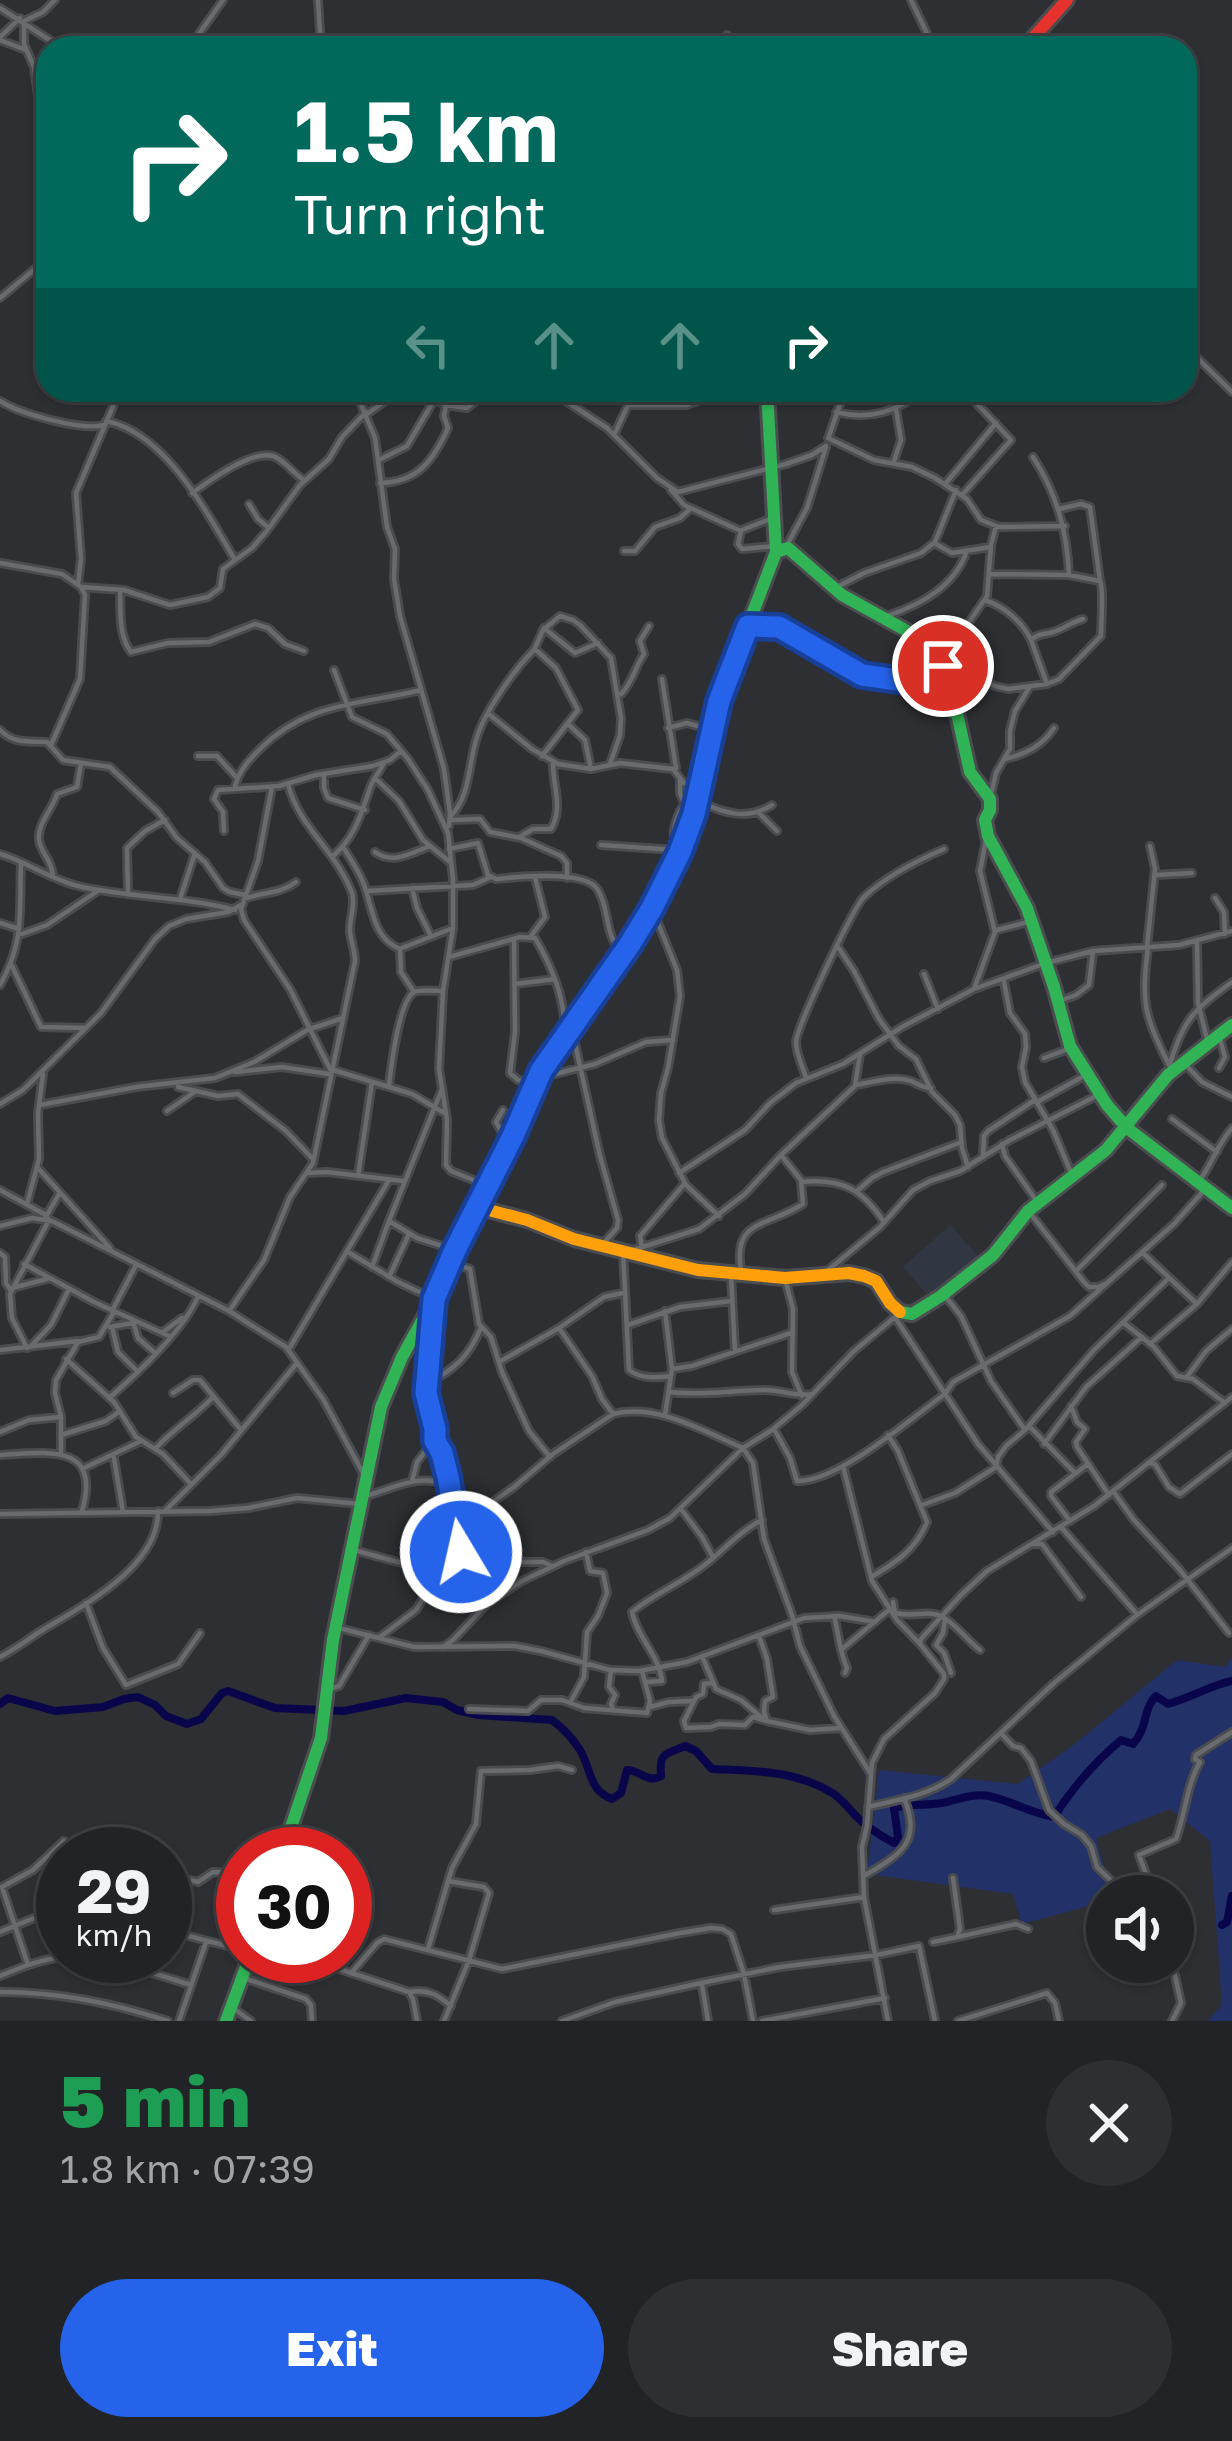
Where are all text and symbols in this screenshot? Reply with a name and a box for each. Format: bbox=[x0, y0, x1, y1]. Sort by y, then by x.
text: 1.5 km bbox=[294, 80, 559, 180]
icon: right bbox=[96, 84, 252, 240]
text: Turn right bbox=[294, 181, 546, 246]
icon: left bbox=[395, 312, 461, 378]
icon: ahead bbox=[521, 312, 587, 378]
icon: ahead bbox=[647, 312, 713, 378]
icon: right bbox=[773, 312, 839, 378]
pin bbox=[892, 615, 994, 717]
icon: arrive bbox=[910, 633, 976, 699]
position arrow bbox=[398, 1489, 524, 1615]
speed limit sign: 30 bbox=[216, 1827, 372, 1983]
text: 29 bbox=[77, 1854, 151, 1926]
map controls bbox=[1086, 1875, 1194, 1983]
button: sound bbox=[1086, 1875, 1194, 1983]
text: km/h bbox=[76, 1917, 152, 1953]
text: 5 min bbox=[60, 2056, 250, 2143]
button: close bbox=[1046, 2060, 1172, 2186]
text: 1.8 km · 07:39 bbox=[60, 2145, 315, 2192]
button: Exit bbox=[60, 2279, 604, 2417]
button: Share bbox=[628, 2279, 1172, 2417]

